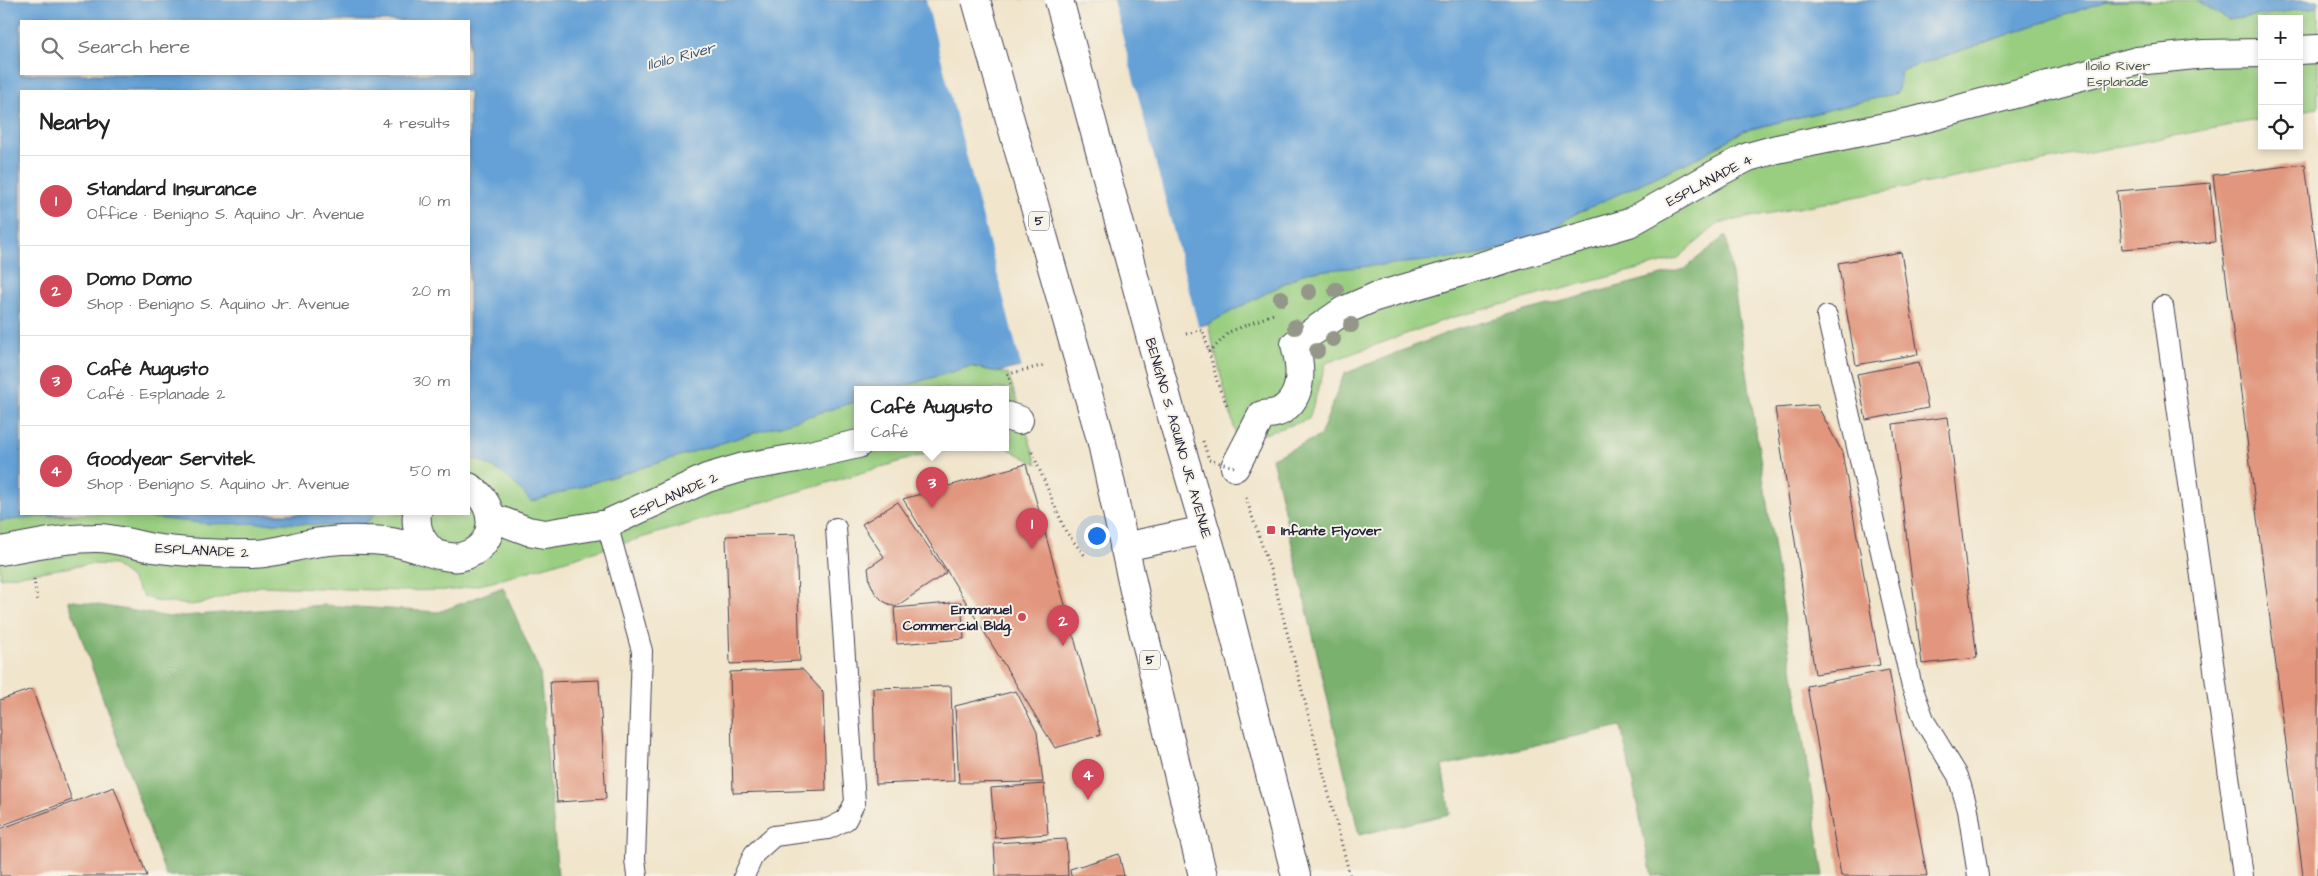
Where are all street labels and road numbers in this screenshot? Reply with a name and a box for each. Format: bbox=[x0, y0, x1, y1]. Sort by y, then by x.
street label: ESPLANADE 4 bbox=[1663, 150, 1757, 212]
road number: 5 bbox=[1029, 212, 1049, 230]
street label: BENIGNO S. AQUINO JR. AVENUE bbox=[1140, 336, 1216, 542]
street label: ESPLANADE 2 bbox=[628, 468, 721, 524]
street label: ESPLANADE 2 bbox=[155, 539, 249, 563]
road number: 5 bbox=[1140, 650, 1160, 670]

